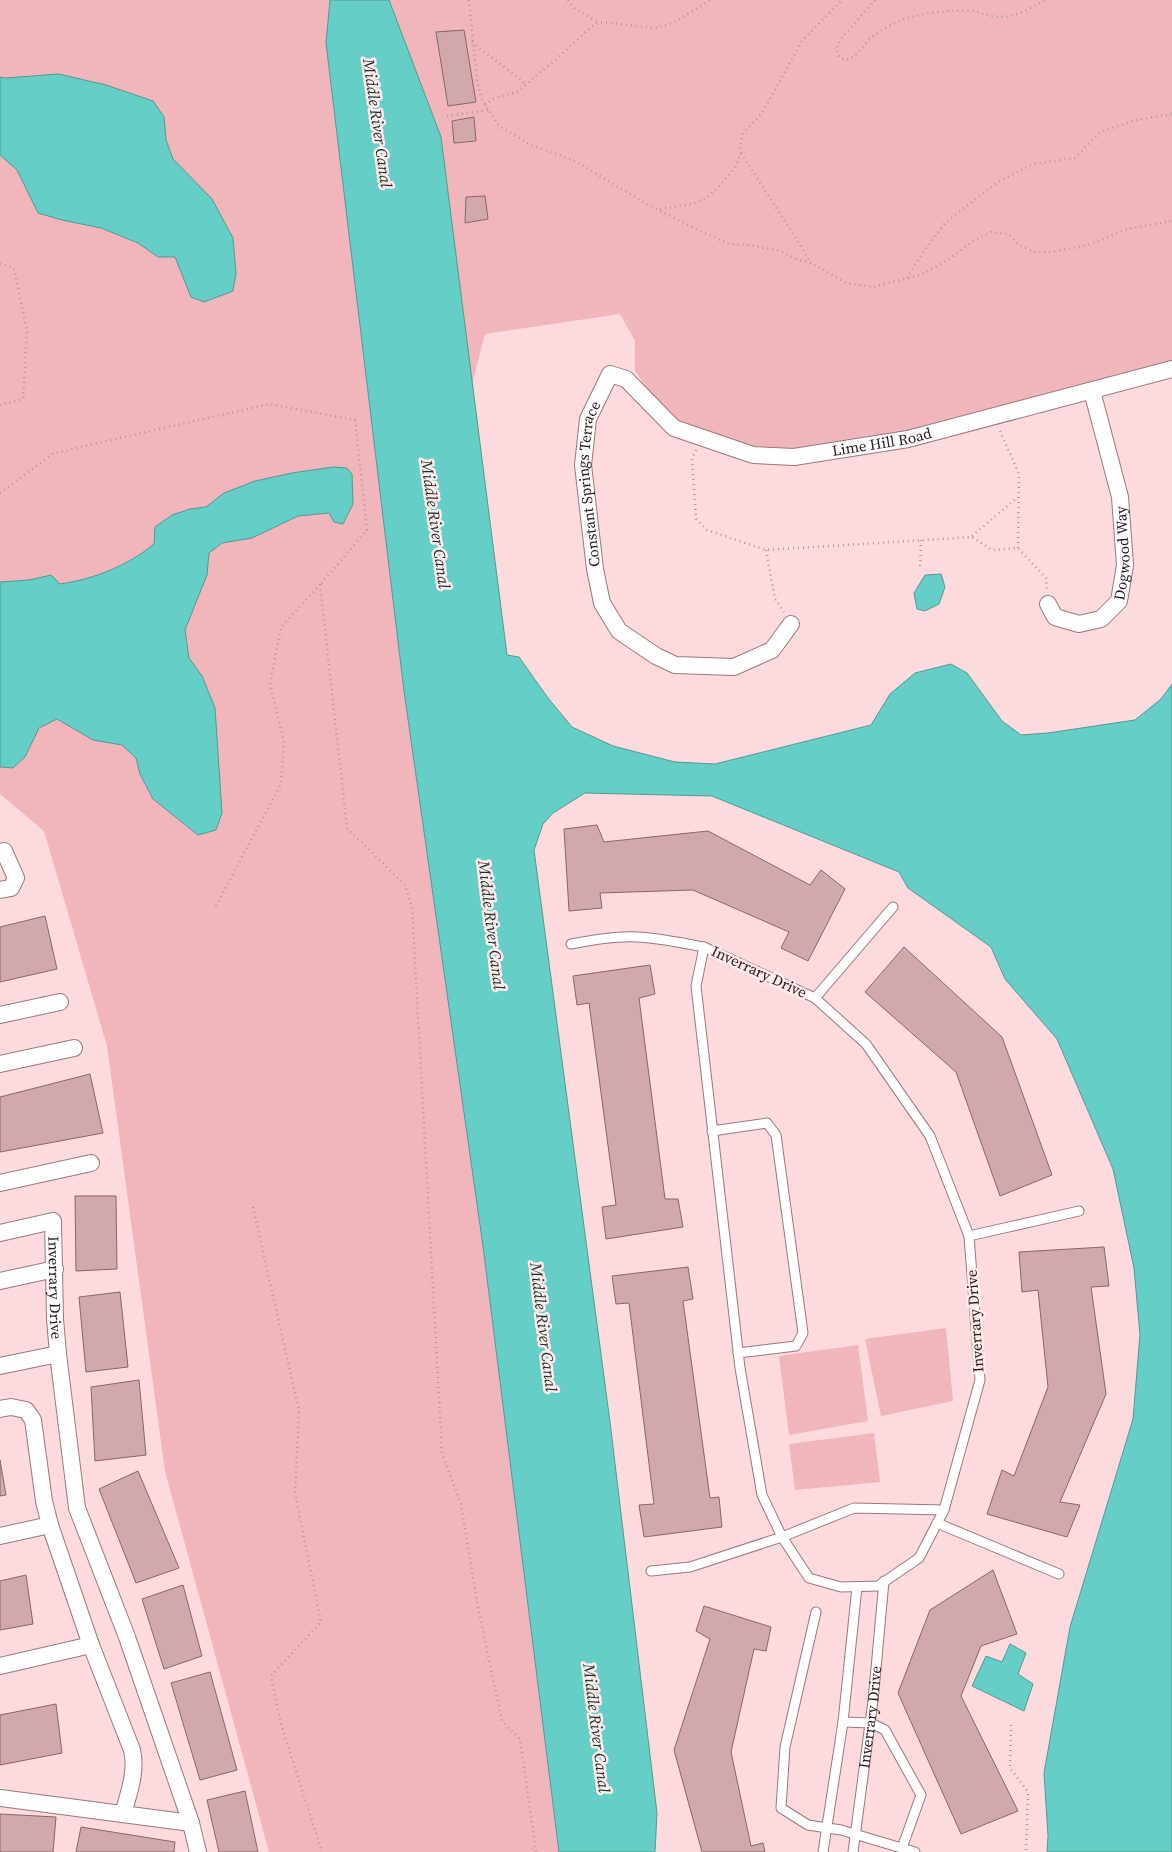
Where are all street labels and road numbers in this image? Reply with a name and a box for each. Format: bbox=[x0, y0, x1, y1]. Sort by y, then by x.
street label: Constant Springs Terrace bbox=[572, 397, 605, 568]
street label: Lime Hill Road bbox=[830, 422, 934, 461]
street label: Dogwood Way bbox=[1108, 505, 1135, 602]
street label: Inverrary Drive bbox=[708, 940, 811, 1003]
street label: Inverrary Drive bbox=[43, 1236, 68, 1340]
street label: Inverrary Drive bbox=[960, 1269, 989, 1373]
street label: Inverrary Drive bbox=[853, 1665, 886, 1770]

